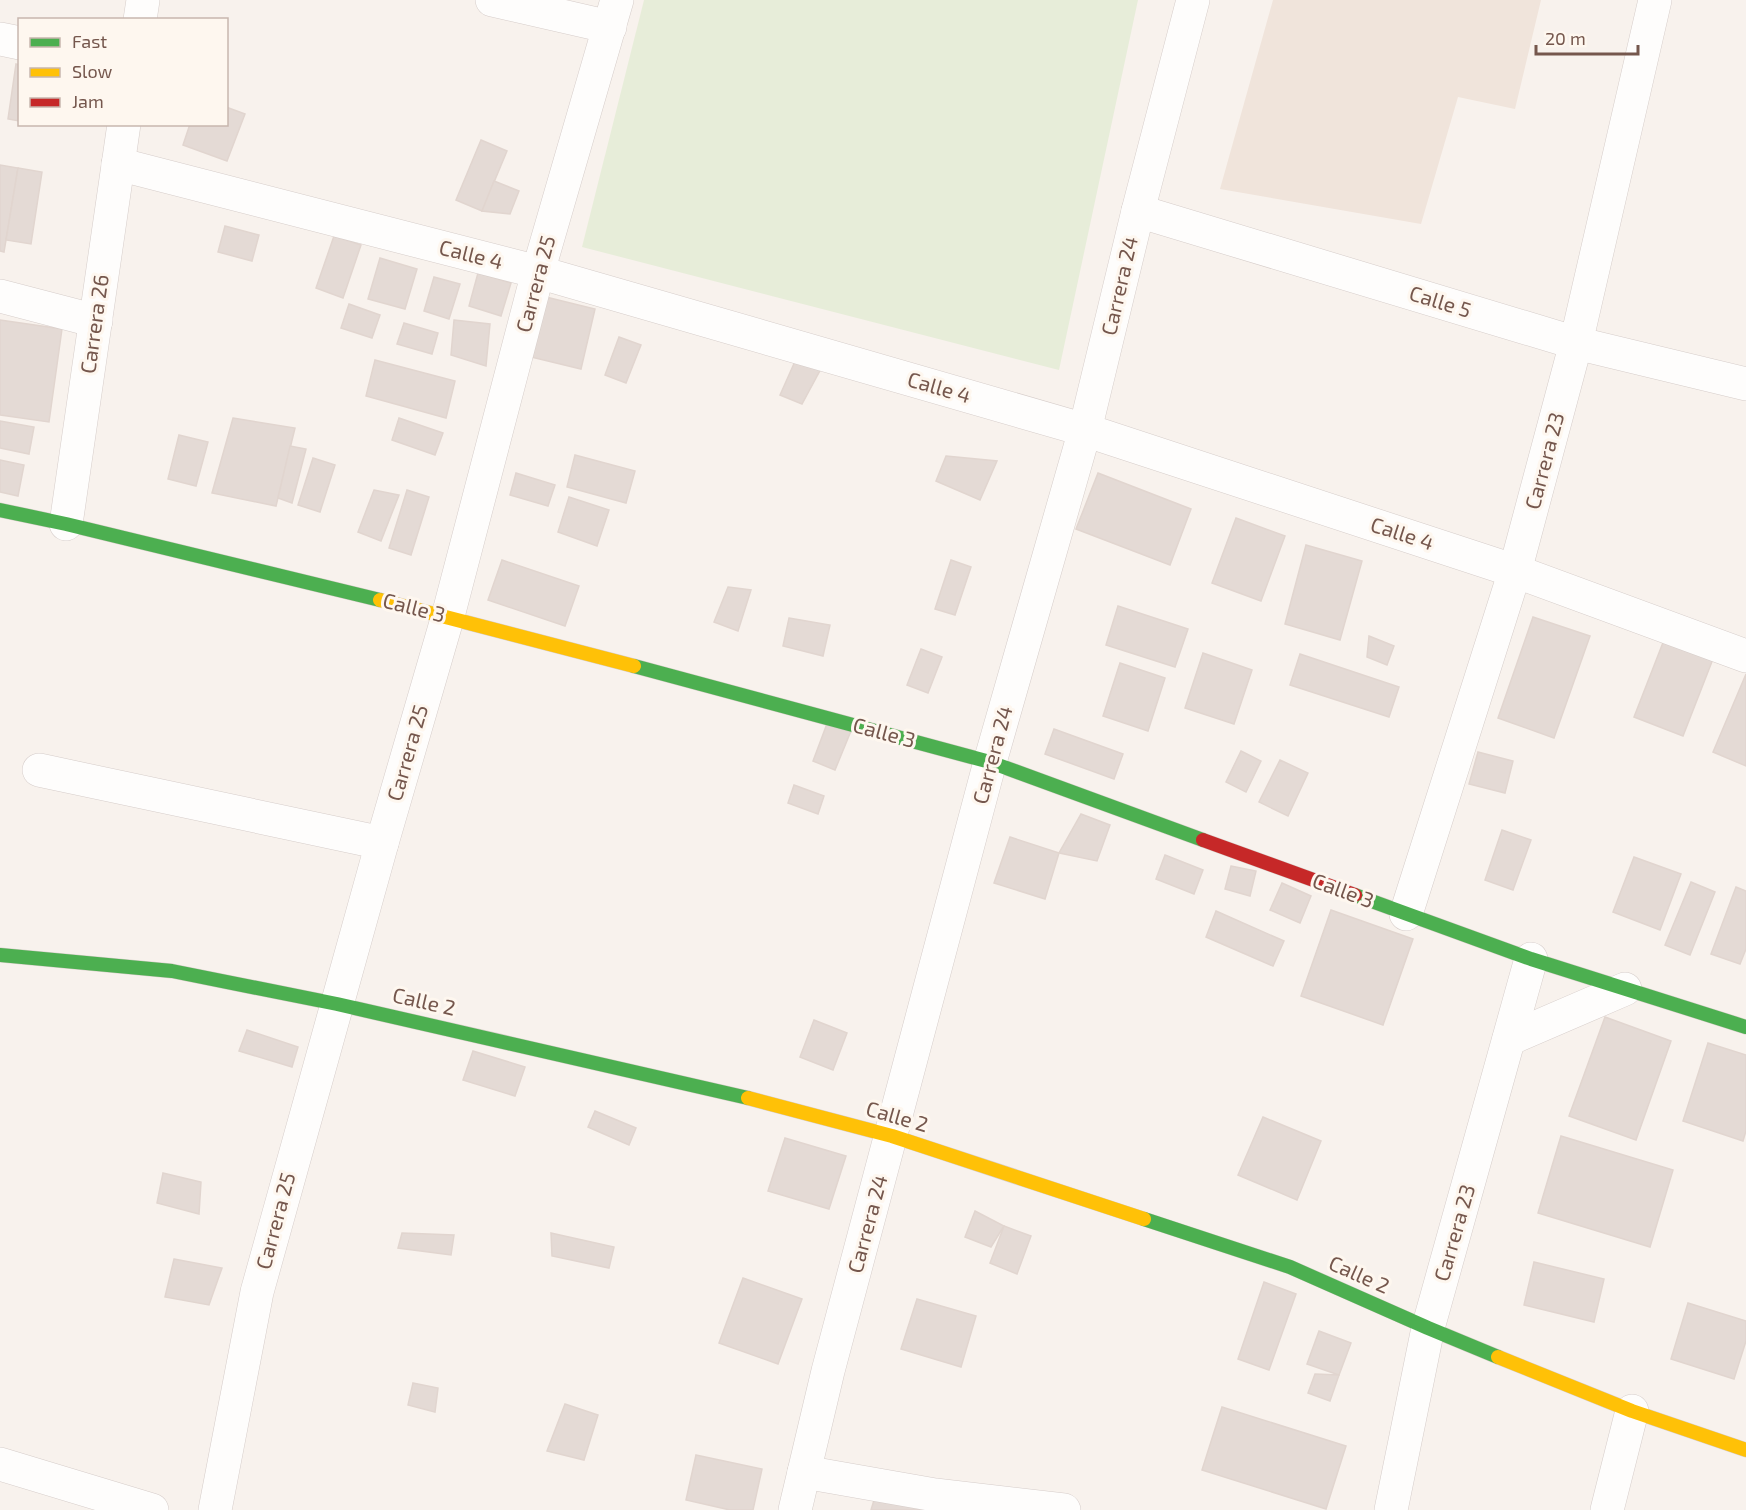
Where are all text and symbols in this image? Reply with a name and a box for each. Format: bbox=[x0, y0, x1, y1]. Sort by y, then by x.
legend bbox=[18, 18, 228, 126]
scale bar bbox=[1536, 18, 1638, 56]
text: 20 m bbox=[1545, 27, 1586, 49]
text: Fast bbox=[72, 30, 107, 52]
text: Slow bbox=[72, 60, 113, 82]
text: Jam bbox=[72, 90, 104, 112]
street label: Carrera 25 bbox=[510, 233, 559, 335]
street label: Calle 4 bbox=[437, 234, 506, 274]
street label: Carrera 24 bbox=[1095, 234, 1142, 338]
street label: Carrera 26 bbox=[74, 273, 113, 375]
street label: Calle 5 bbox=[1407, 279, 1474, 322]
street label: Calle 4 bbox=[905, 366, 974, 408]
street label: Carrera 23 bbox=[1519, 409, 1568, 512]
street label: Calle 4 bbox=[1368, 511, 1437, 554]
street label: Calle 3 bbox=[380, 587, 448, 626]
street label: Carrera 25 bbox=[381, 702, 432, 804]
street label: Carrera 24 bbox=[966, 703, 1017, 806]
street label: Calle 3 bbox=[850, 711, 918, 752]
street label: Calle 3 bbox=[1309, 867, 1378, 912]
street label: Calle 2 bbox=[390, 981, 458, 1020]
street label: Calle 2 bbox=[863, 1095, 931, 1136]
street label: Carrera 25 bbox=[250, 1170, 299, 1272]
street label: Carrera 24 bbox=[841, 1172, 892, 1275]
street label: Carrera 23 bbox=[1428, 1181, 1479, 1284]
street label: Calle 2 bbox=[1325, 1249, 1394, 1298]

